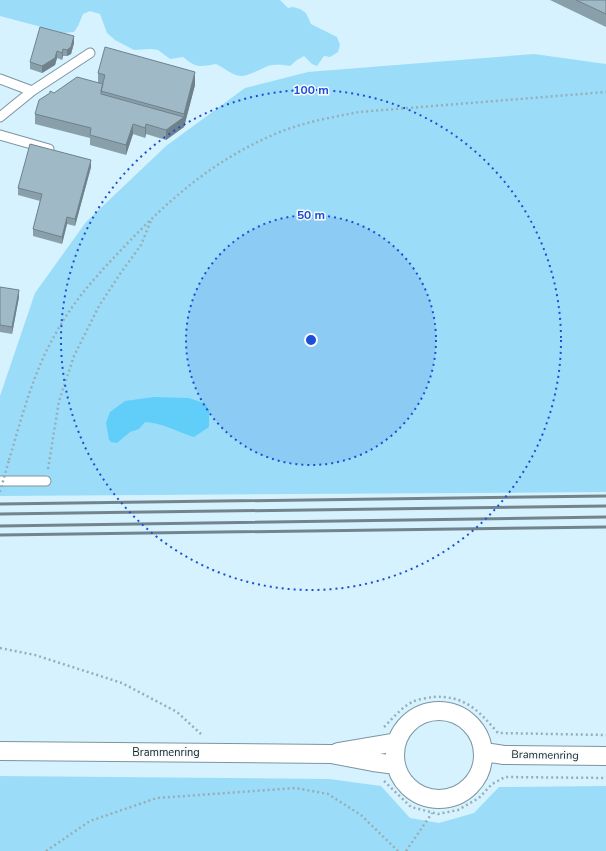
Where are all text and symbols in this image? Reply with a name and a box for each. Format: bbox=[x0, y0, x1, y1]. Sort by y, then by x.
text: 100 m bbox=[293, 82, 329, 98]
text: 50 m bbox=[297, 207, 325, 223]
centre of rings bbox=[304, 333, 318, 347]
street label: Brammenring bbox=[132, 745, 200, 760]
street label: Brammenring bbox=[511, 747, 579, 763]

